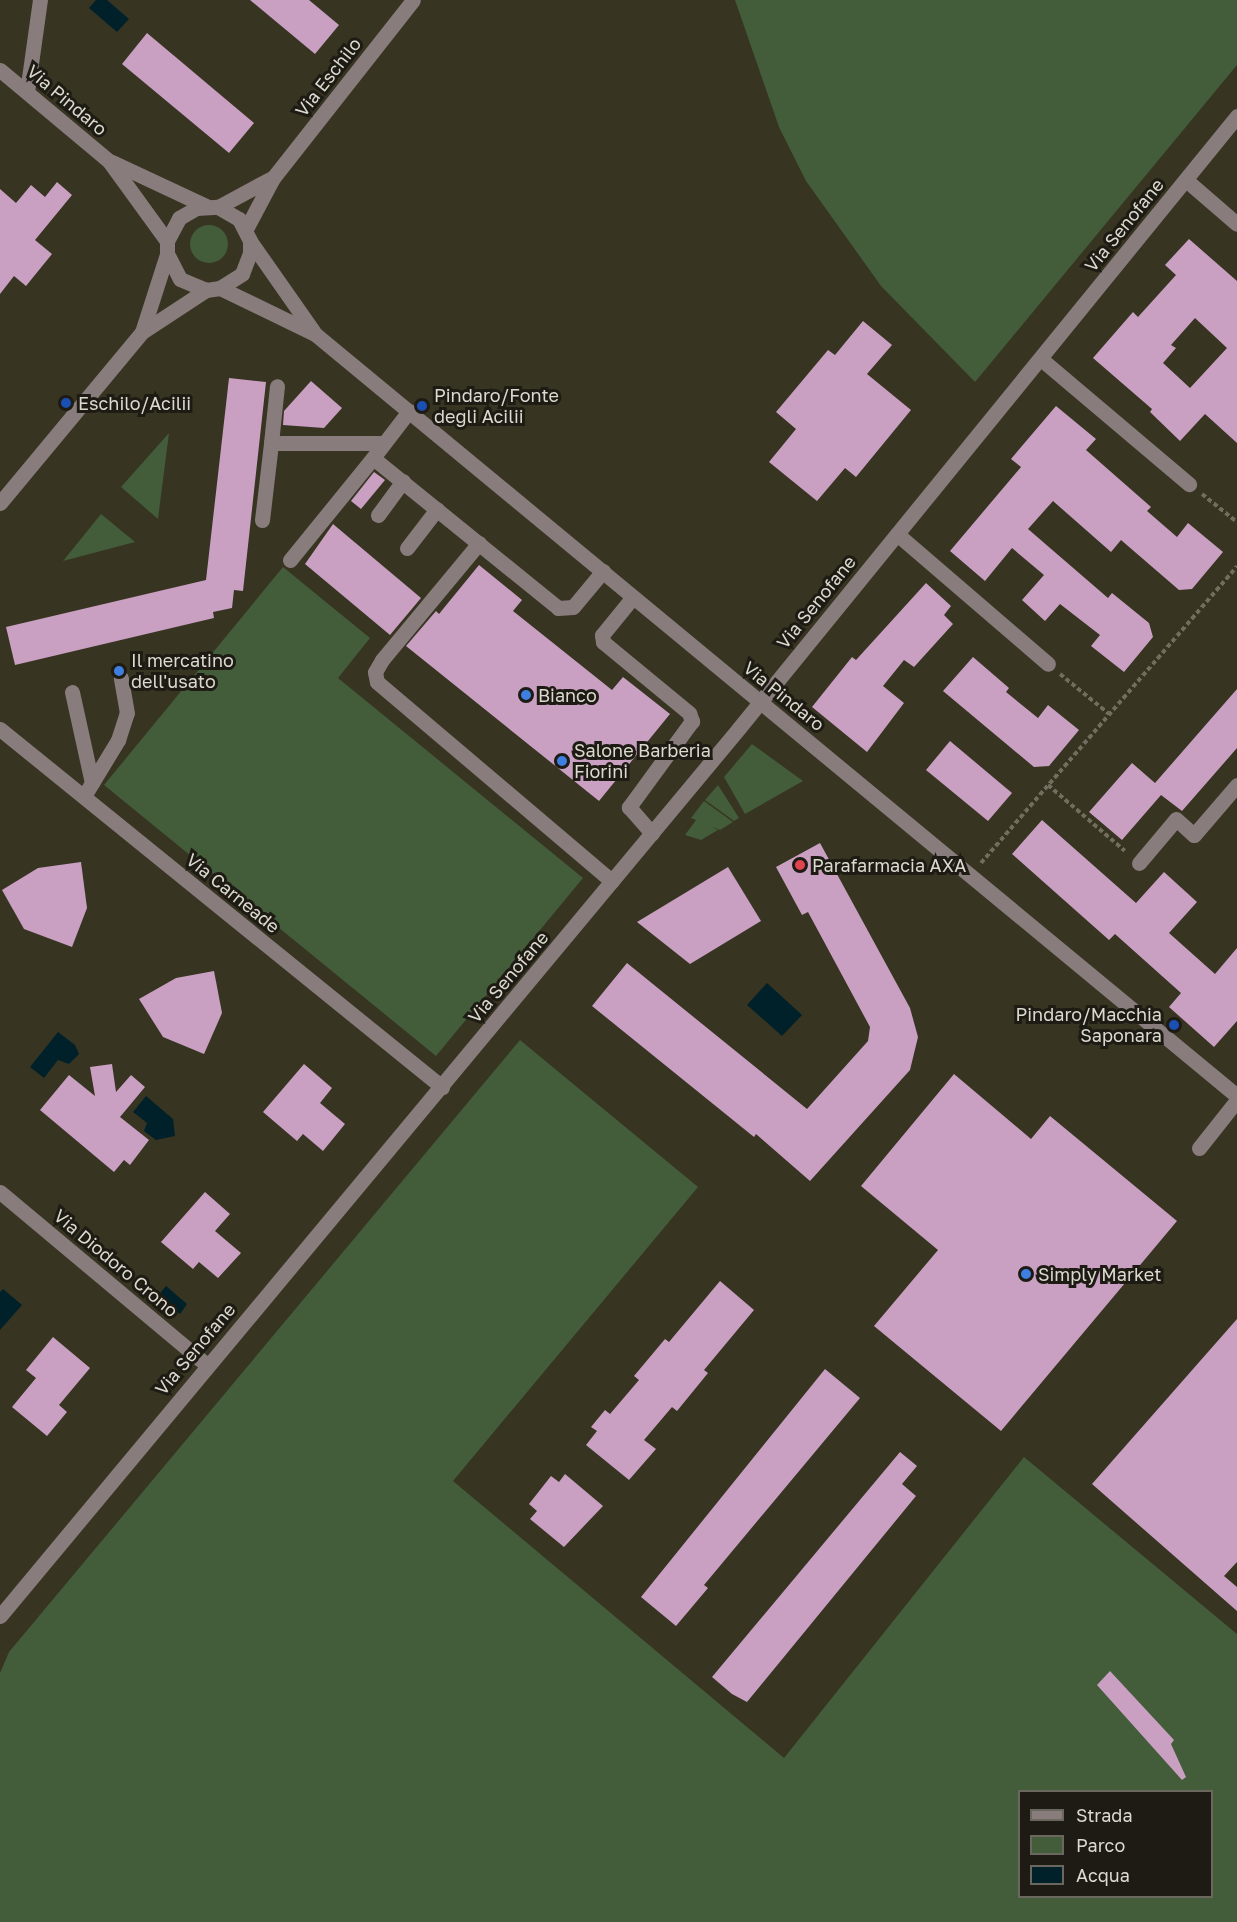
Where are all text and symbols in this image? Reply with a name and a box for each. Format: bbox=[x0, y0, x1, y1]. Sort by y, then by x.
street label: Via Eschilo bbox=[291, 33, 365, 121]
street label: Via Pindaro bbox=[22, 60, 112, 140]
street label: Via Senofane bbox=[1080, 174, 1168, 276]
place label: Pindaro/Fonte degli Acilii bbox=[434, 385, 559, 428]
place label: Eschilo/Acilii bbox=[78, 392, 191, 414]
marker: Eschilo/Acilii bbox=[59, 396, 73, 410]
marker: Pindaro/Fonte degli Acilii bbox=[415, 399, 429, 413]
street label: Via Senofane bbox=[772, 551, 860, 653]
place label: Il mercatino dell'usato bbox=[131, 650, 234, 692]
street label: Via Pindaro bbox=[739, 657, 829, 735]
marker: Il mercatino dell'usato bbox=[112, 664, 126, 678]
place label: Bianco bbox=[538, 684, 597, 706]
marker: Bianco bbox=[519, 688, 533, 702]
place label: Salone Barberia Fiorini bbox=[574, 740, 711, 783]
marker: Salone Barberia Fiorini bbox=[555, 754, 569, 768]
street label: Via Carneade bbox=[182, 849, 284, 937]
place label: Parafarmacia AXA bbox=[812, 854, 966, 876]
marker: Parafarmacia AXA bbox=[793, 858, 807, 872]
street label: Via Senofane bbox=[463, 927, 553, 1027]
place label: Pindaro/Macchia Saponara bbox=[1015, 1004, 1162, 1046]
marker: Pindaro/Macchia Saponara bbox=[1167, 1018, 1181, 1032]
street label: Via Diodoro Crono bbox=[49, 1205, 183, 1321]
place label: Simply Market bbox=[1038, 1263, 1161, 1285]
marker: Simply Market bbox=[1019, 1267, 1033, 1281]
street label: Via Senofane bbox=[150, 1299, 240, 1399]
legend bbox=[1018, 1790, 1213, 1898]
text: Strada bbox=[1076, 1804, 1133, 1826]
text: Parco bbox=[1076, 1834, 1125, 1856]
text: Acqua bbox=[1076, 1864, 1130, 1886]

